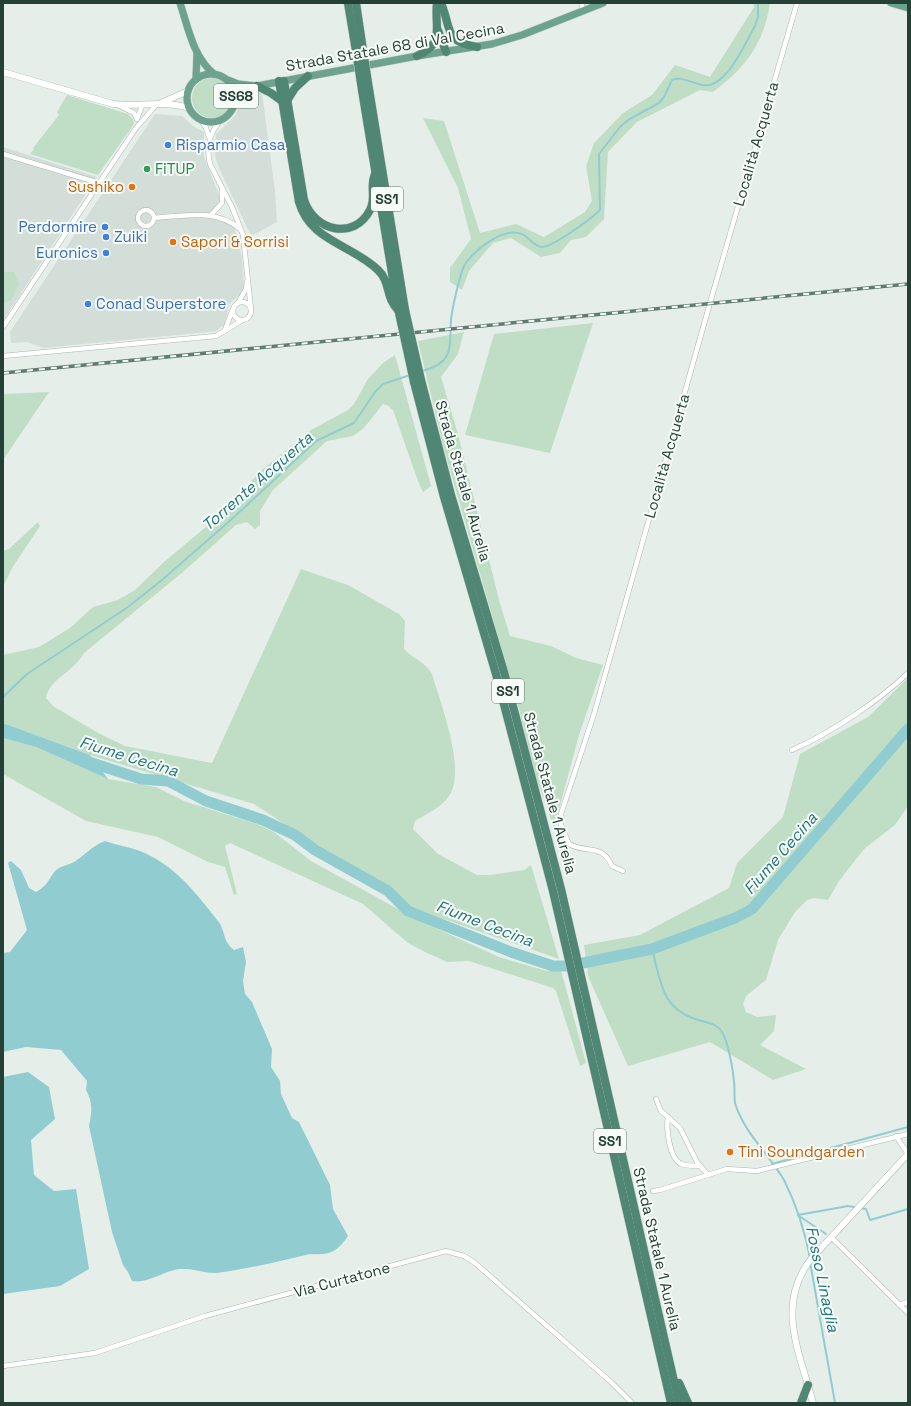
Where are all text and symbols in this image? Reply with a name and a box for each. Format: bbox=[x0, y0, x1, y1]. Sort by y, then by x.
street label: Strada Statale 68 di Val Cecina bbox=[284, 18, 506, 75]
street label: Località Acquerta bbox=[729, 79, 782, 208]
road number: SS68 bbox=[214, 84, 258, 108]
place label: Risparmio Casa bbox=[176, 135, 286, 154]
marker: Risparmio Casa bbox=[163, 140, 173, 150]
place label: FiTUP bbox=[155, 159, 195, 178]
marker: FiTUP bbox=[142, 164, 152, 174]
place label: Sushiko bbox=[68, 177, 124, 196]
marker: Sushiko bbox=[127, 182, 137, 192]
road number: SS1 bbox=[371, 187, 403, 211]
place label: Perdormire bbox=[19, 217, 97, 236]
marker: Perdormire bbox=[100, 222, 110, 232]
place label: Zuiki bbox=[114, 227, 147, 246]
marker: Zuiki bbox=[101, 232, 111, 242]
place label: Sapori & Sorrisi bbox=[181, 232, 289, 251]
marker: Sapori & Sorrisi bbox=[168, 237, 178, 247]
place label: Euronics bbox=[36, 243, 98, 262]
marker: Euronics bbox=[101, 248, 111, 258]
place label: Conad Superstore bbox=[96, 294, 226, 313]
marker: Conad Superstore bbox=[83, 299, 93, 309]
street label: Località Acquerta bbox=[640, 391, 693, 520]
street label: Strada Statale 1 Aurelia bbox=[431, 398, 496, 564]
water label: Torrente Acquerta bbox=[197, 427, 318, 535]
road number: SS1 bbox=[492, 679, 524, 703]
street label: Strada Statale 1 Aurelia bbox=[520, 710, 581, 876]
water label: Fiume Cecina bbox=[77, 732, 181, 782]
water label: Fiume Cecina bbox=[739, 807, 822, 899]
water label: Fiume Cecina bbox=[433, 895, 537, 952]
road number: SS1 bbox=[594, 1129, 626, 1153]
place label: Tinì Soundgarden bbox=[738, 1142, 865, 1161]
marker: Tinì Soundgarden bbox=[725, 1147, 735, 1157]
street label: Strada Statale 1 Aurelia bbox=[629, 1165, 686, 1333]
water label: Fosso Linaglia bbox=[801, 1224, 844, 1335]
street label: Via Curtatone bbox=[292, 1258, 392, 1301]

